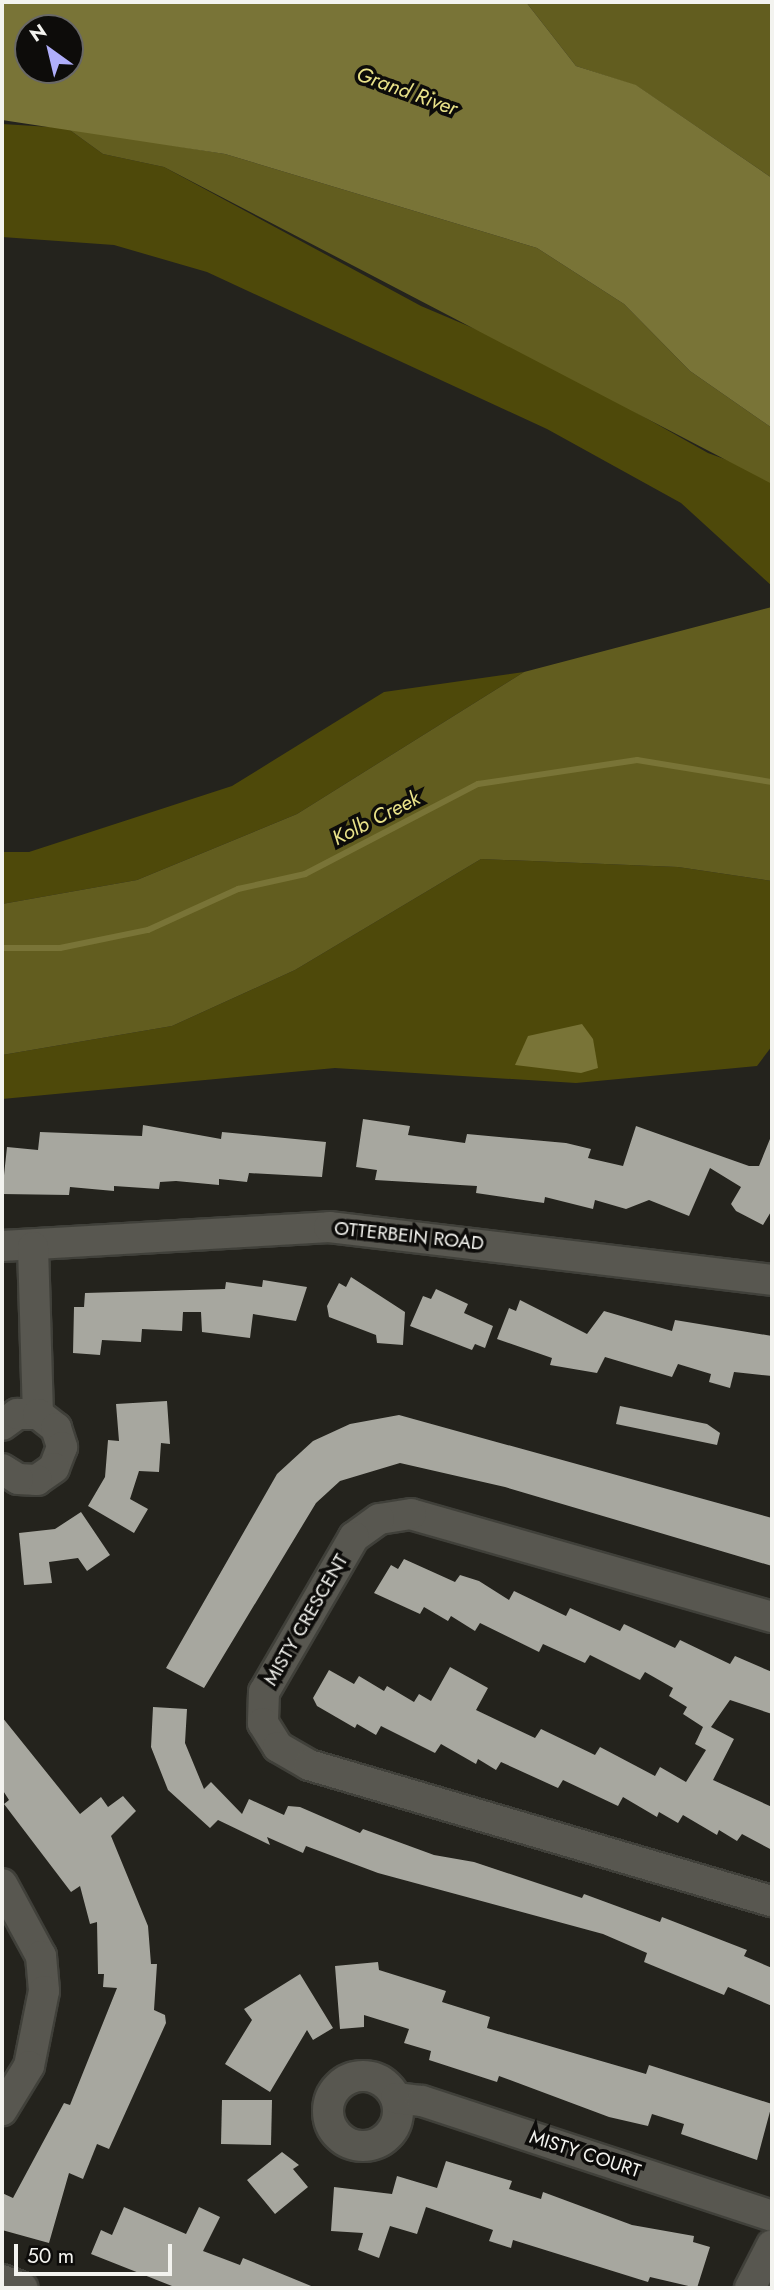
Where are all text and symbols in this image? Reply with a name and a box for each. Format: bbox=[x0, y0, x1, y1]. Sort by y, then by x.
north arrow bbox=[14, 14, 84, 84]
text: N bbox=[24, 17, 52, 48]
water label: Grand River bbox=[353, 61, 461, 121]
water label: Kolb Creek bbox=[328, 785, 424, 851]
street label: OTTERBEIN ROAD bbox=[333, 1217, 485, 1255]
street label: MISTY CRESCENT bbox=[259, 1550, 353, 1690]
street label: MISTY COURT bbox=[526, 2125, 644, 2183]
scale bar bbox=[18, 2230, 175, 2274]
text: 50 m bbox=[27, 2241, 74, 2271]

